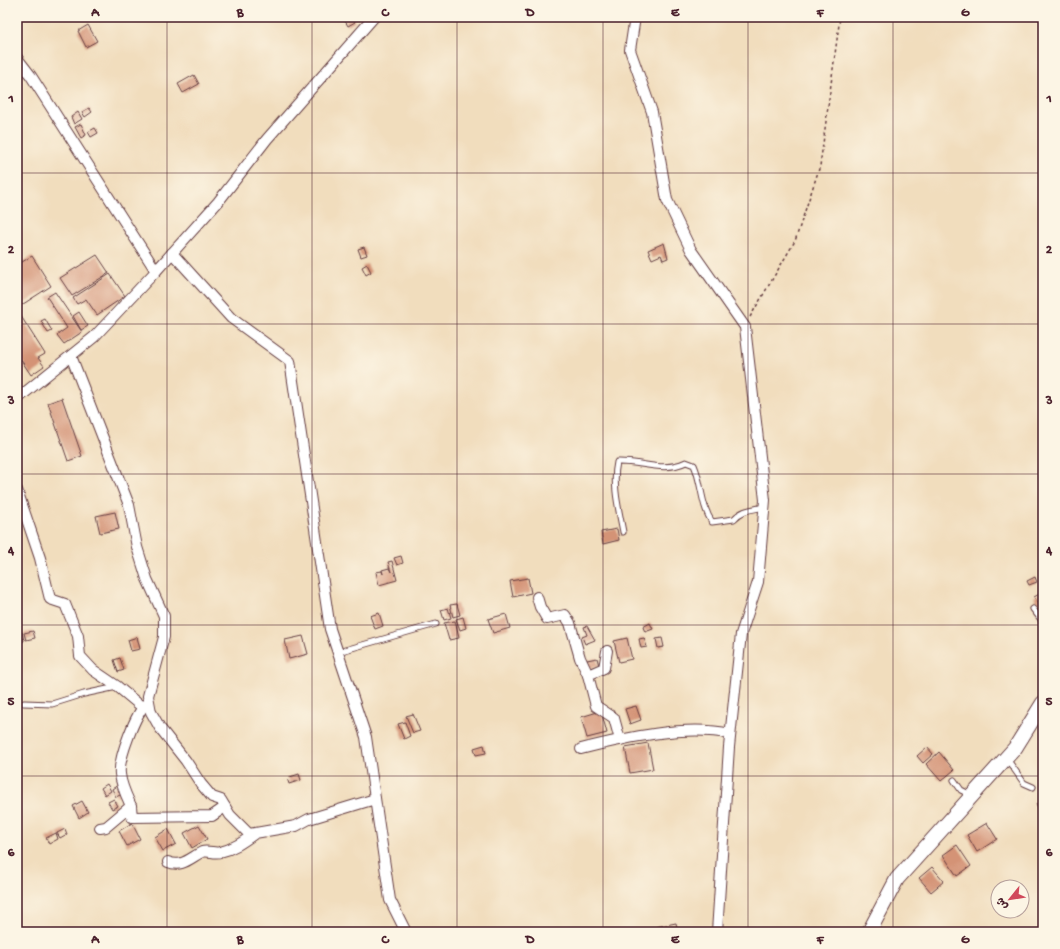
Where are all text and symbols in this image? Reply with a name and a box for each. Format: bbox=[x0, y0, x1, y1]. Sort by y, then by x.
text: A bbox=[90, 6, 100, 21]
text: B bbox=[236, 6, 245, 21]
text: C bbox=[380, 6, 390, 21]
text: D bbox=[525, 6, 535, 21]
text: E bbox=[671, 6, 680, 21]
text: F bbox=[816, 6, 825, 21]
text: G bbox=[961, 6, 970, 21]
text: 1 bbox=[7, 92, 14, 107]
text: 1 bbox=[1045, 92, 1052, 107]
text: 2 bbox=[8, 243, 15, 258]
text: 2 bbox=[1046, 243, 1053, 258]
text: 3 bbox=[7, 394, 15, 409]
text: 3 bbox=[1045, 394, 1053, 409]
text: 4 bbox=[7, 544, 15, 559]
text: 4 bbox=[1045, 544, 1053, 559]
text: 5 bbox=[8, 695, 15, 710]
text: 5 bbox=[1046, 695, 1053, 710]
text: 6 bbox=[8, 846, 15, 861]
text: 6 bbox=[1046, 846, 1053, 861]
north arrow bbox=[990, 879, 1030, 919]
text: ش bbox=[995, 895, 1011, 911]
text: A bbox=[90, 933, 100, 948]
text: B bbox=[236, 933, 245, 948]
text: C bbox=[380, 933, 390, 948]
text: D bbox=[525, 933, 535, 948]
text: E bbox=[671, 933, 680, 948]
text: F bbox=[816, 933, 825, 948]
text: G bbox=[961, 933, 970, 948]

